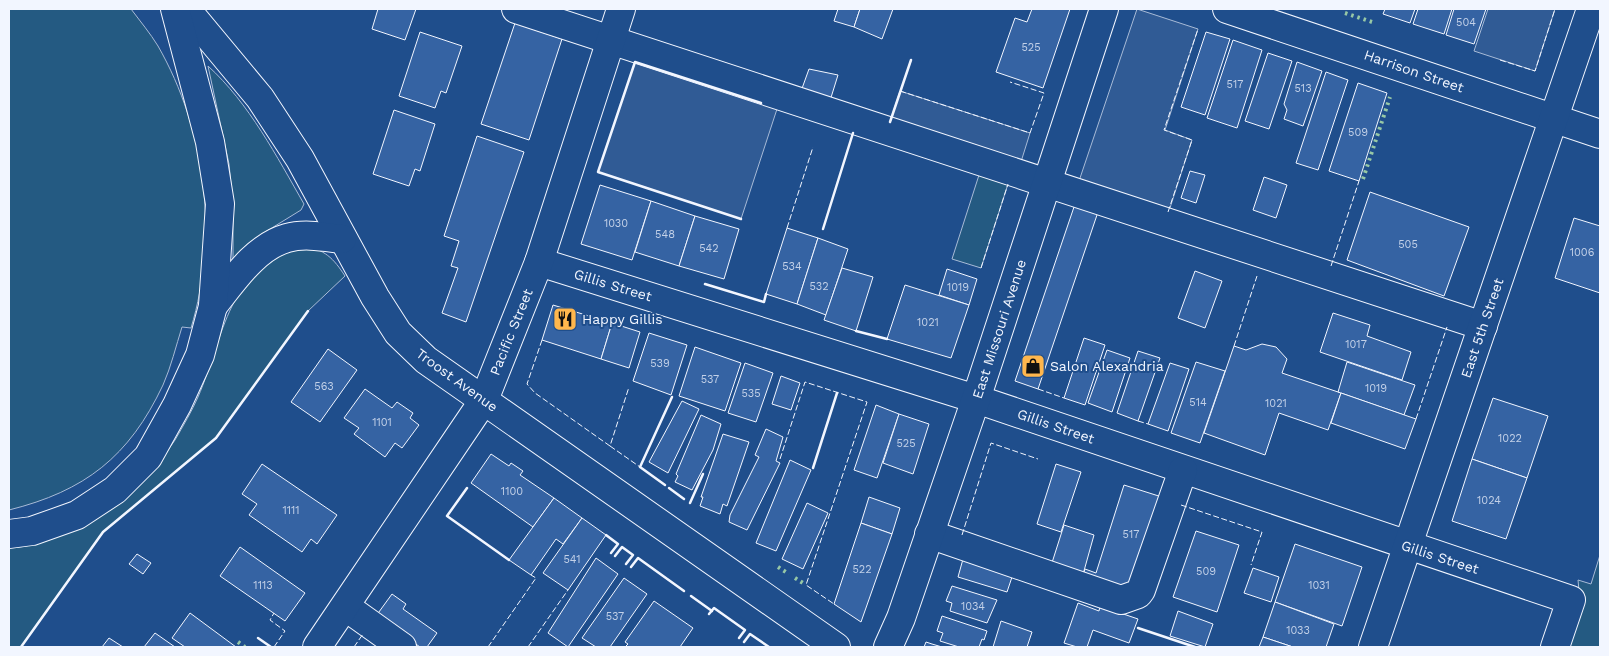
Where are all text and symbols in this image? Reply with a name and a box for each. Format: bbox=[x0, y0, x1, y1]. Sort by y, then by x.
house number: 504 bbox=[1456, 16, 1476, 29]
house number: 525 bbox=[1021, 41, 1041, 54]
street label: Harrison Street bbox=[1362, 46, 1466, 96]
house number: 517 bbox=[1227, 78, 1243, 91]
house number: 513 bbox=[1294, 82, 1312, 95]
house number: 509 bbox=[1348, 126, 1368, 139]
house number: 1030 bbox=[604, 217, 628, 230]
house number: 548 bbox=[655, 228, 675, 241]
house number: 505 bbox=[1398, 238, 1418, 251]
house number: 542 bbox=[699, 242, 719, 255]
house number: 1006 bbox=[1570, 246, 1595, 259]
street label: East Missouri Avenue bbox=[969, 257, 1029, 401]
house number: 534 bbox=[782, 260, 802, 273]
street label: Gillis Street bbox=[572, 266, 654, 304]
street label: East 5th Street bbox=[1457, 276, 1507, 380]
house number: 532 bbox=[809, 280, 829, 293]
house number: 1019 bbox=[947, 281, 969, 294]
street label: Pacific Street bbox=[486, 286, 536, 378]
restaurant icon: Happy Gillis bbox=[552, 306, 578, 332]
place label: Happy Gillis bbox=[582, 311, 663, 327]
house number: 1021 bbox=[917, 316, 939, 329]
house number: 1017 bbox=[1345, 338, 1367, 351]
street label: Troost Avenue bbox=[413, 345, 501, 415]
shop icon: Salon Alexandria bbox=[1020, 353, 1046, 379]
house number: 539 bbox=[650, 357, 670, 370]
place label: Salon Alexandria bbox=[1050, 358, 1164, 374]
house number: 537 bbox=[701, 373, 719, 386]
house number: 563 bbox=[314, 380, 334, 393]
house number: 1019 bbox=[1365, 382, 1387, 395]
house number: 535 bbox=[741, 387, 761, 400]
house number: 514 bbox=[1189, 396, 1207, 409]
house number: 1021 bbox=[1265, 397, 1287, 410]
street label: Gillis Street bbox=[1015, 405, 1097, 447]
house number: 1101 bbox=[372, 416, 392, 429]
house number: 1022 bbox=[1498, 432, 1522, 445]
house number: 525 bbox=[896, 437, 916, 450]
house number: 1100 bbox=[501, 485, 523, 498]
house number: 1024 bbox=[1477, 494, 1501, 507]
house number: 1111 bbox=[282, 504, 300, 517]
house number: 517 bbox=[1123, 528, 1139, 541]
street label: Gillis Street bbox=[1399, 537, 1481, 577]
house number: 541 bbox=[563, 553, 581, 566]
house number: 522 bbox=[852, 563, 872, 576]
house number: 509 bbox=[1196, 565, 1216, 578]
house number: 1113 bbox=[253, 579, 273, 592]
house number: 1031 bbox=[1308, 579, 1330, 592]
house number: 1034 bbox=[961, 600, 985, 613]
house number: 537 bbox=[606, 610, 624, 623]
house number: 1033 bbox=[1286, 624, 1310, 637]

